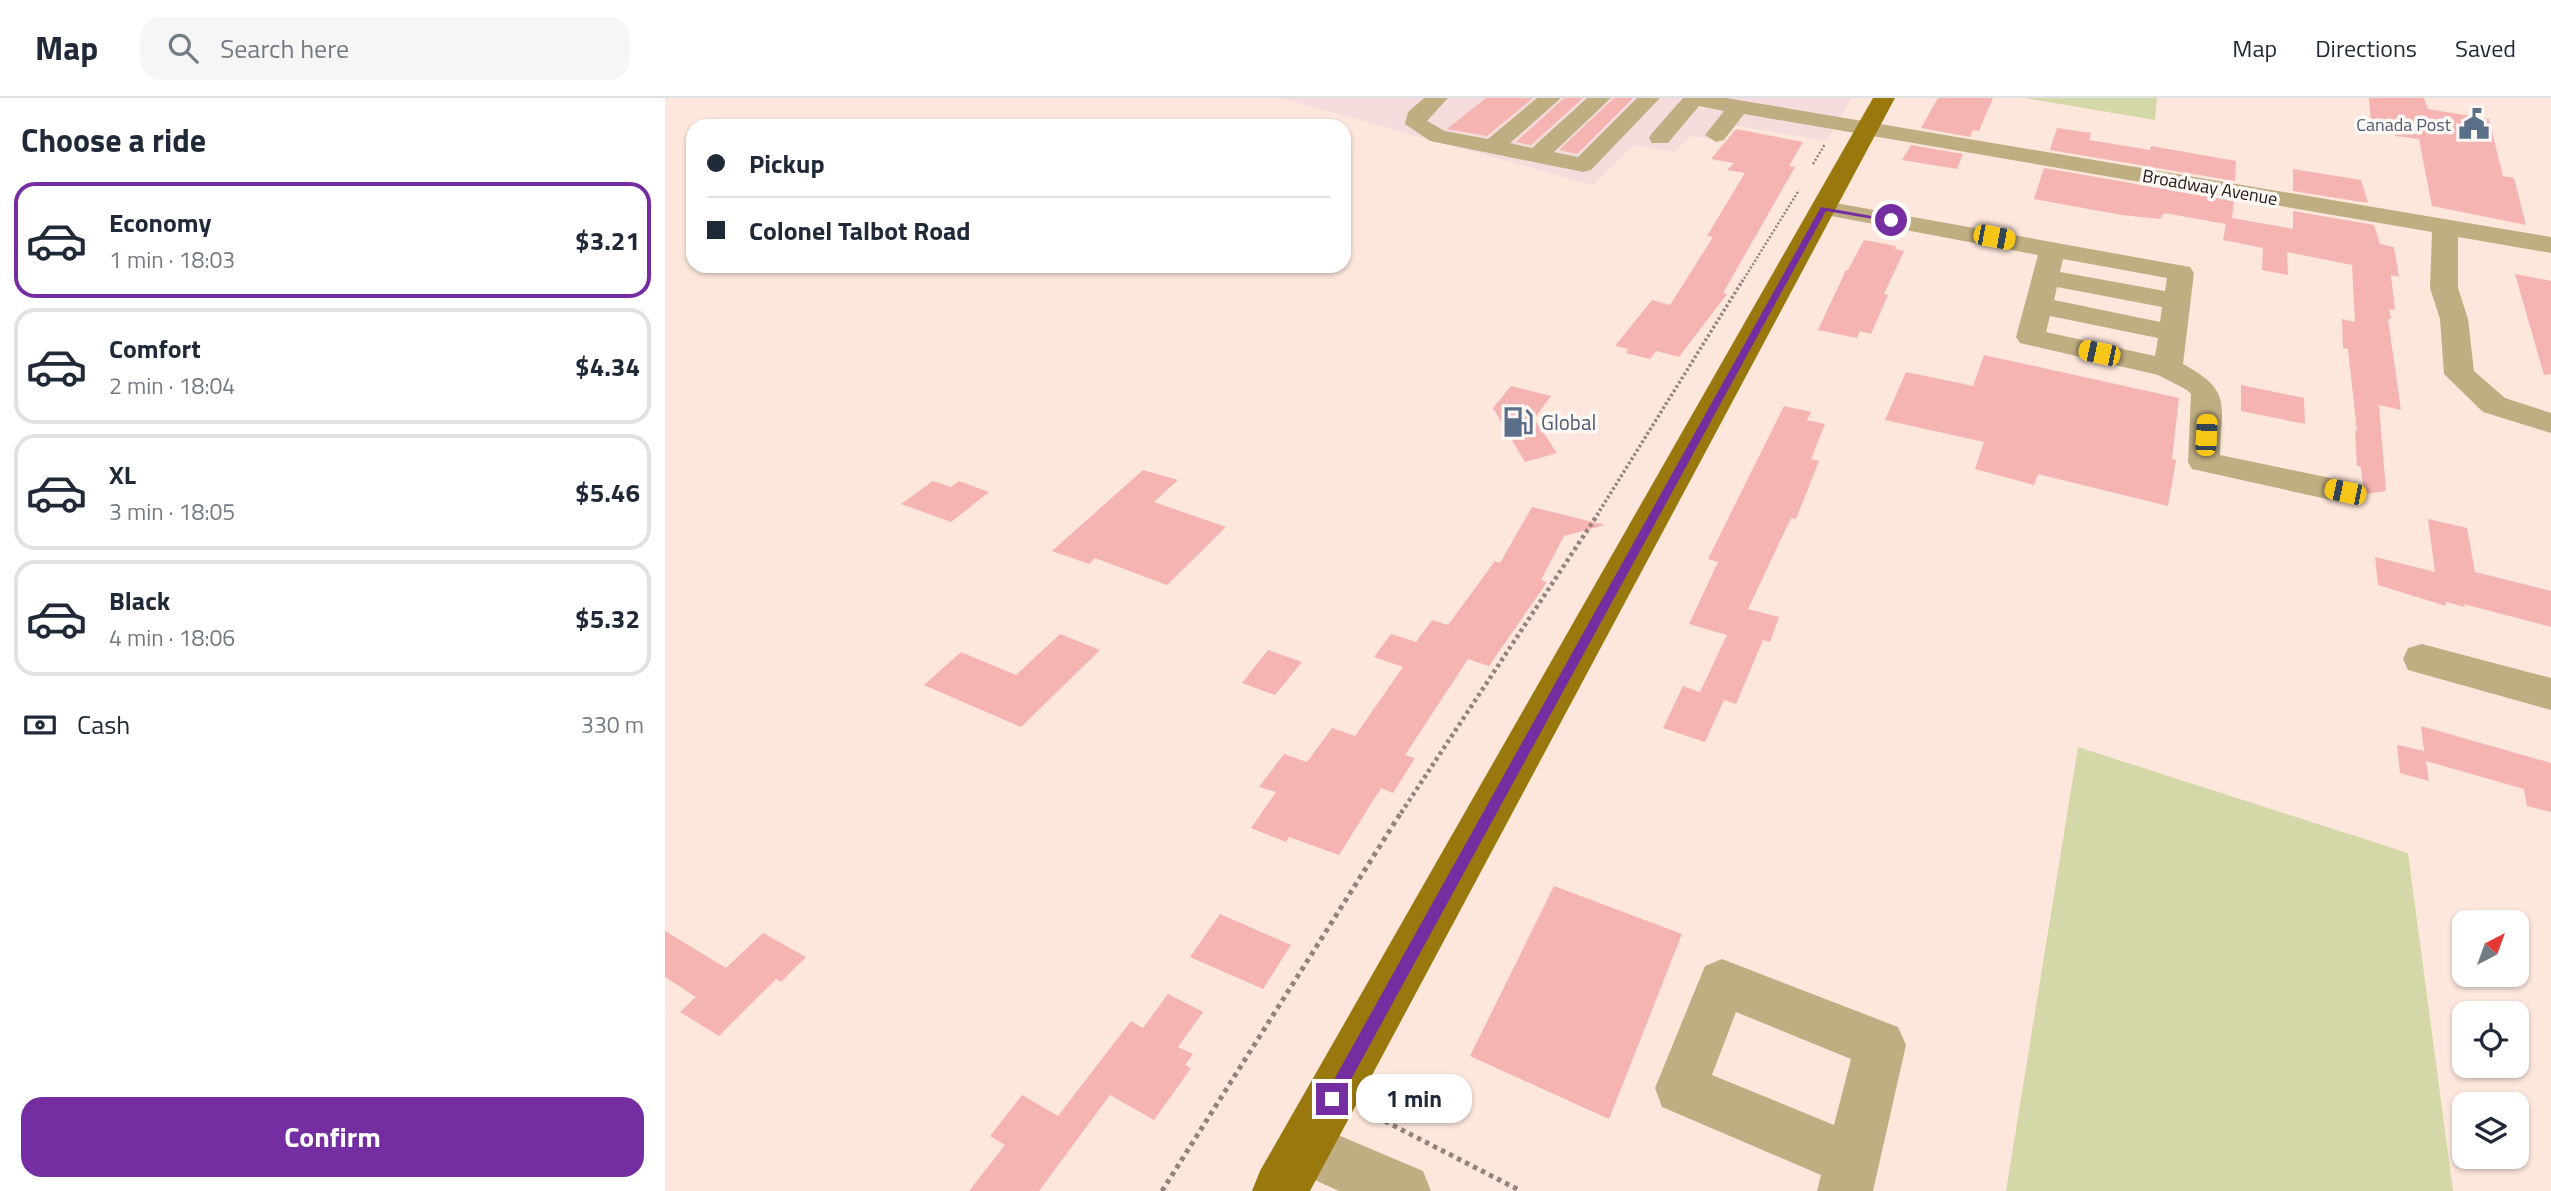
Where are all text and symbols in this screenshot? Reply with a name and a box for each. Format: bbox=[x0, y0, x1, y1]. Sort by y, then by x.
search box bbox=[140, 17, 630, 80]
text: Map bbox=[35, 23, 98, 73]
icon: search bbox=[164, 29, 202, 67]
text: Search here bbox=[220, 29, 349, 68]
text: Map bbox=[2232, 30, 2277, 66]
text: Directions bbox=[2315, 30, 2417, 66]
text: Saved bbox=[2455, 30, 2516, 66]
public building icon: Canada Post bbox=[2457, 107, 2491, 141]
place label: Canada Post bbox=[2356, 111, 2452, 138]
text: Choose a ride bbox=[21, 116, 206, 164]
text: Pickup bbox=[749, 144, 825, 183]
street label: Broadway Avenue bbox=[2140, 162, 2280, 212]
text: Economy bbox=[109, 203, 211, 242]
route start bbox=[1875, 204, 1907, 236]
icon: car bbox=[25, 209, 88, 272]
text: Colonel Talbot Road bbox=[749, 211, 971, 250]
text: $3.21 bbox=[575, 221, 640, 260]
car bbox=[1972, 223, 2017, 251]
text: 1 min · 18:03 bbox=[109, 242, 235, 277]
text: Comfort bbox=[109, 329, 201, 368]
icon: car bbox=[25, 335, 88, 398]
car bbox=[2077, 338, 2122, 368]
text: $4.34 bbox=[575, 347, 640, 386]
text: 2 min · 18:04 bbox=[109, 368, 235, 403]
fuel station icon: Global bbox=[1501, 405, 1535, 439]
place label: Global bbox=[1541, 406, 1596, 438]
car bbox=[2195, 413, 2218, 457]
text: XL bbox=[109, 455, 136, 494]
icon: car bbox=[25, 461, 88, 524]
text: $5.46 bbox=[575, 473, 640, 512]
car bbox=[2323, 477, 2368, 507]
text: 3 min · 18:05 bbox=[109, 494, 235, 529]
text: Black bbox=[109, 581, 170, 620]
icon: car bbox=[25, 587, 88, 650]
text: $5.32 bbox=[575, 599, 640, 638]
text: 4 min · 18:06 bbox=[109, 620, 235, 655]
text: Cash bbox=[77, 705, 130, 744]
icon: cash bbox=[21, 706, 59, 744]
text: 330 m bbox=[581, 707, 644, 742]
north arrow bbox=[2452, 910, 2529, 987]
map controls bbox=[2452, 910, 2529, 1169]
button: locate bbox=[2452, 1001, 2529, 1078]
callout: 1 min bbox=[1357, 1074, 1472, 1124]
text: 1 min bbox=[1386, 1081, 1442, 1116]
route end bbox=[1316, 1083, 1348, 1115]
button: layers bbox=[2452, 1092, 2529, 1169]
button: Confirm bbox=[21, 1097, 644, 1177]

